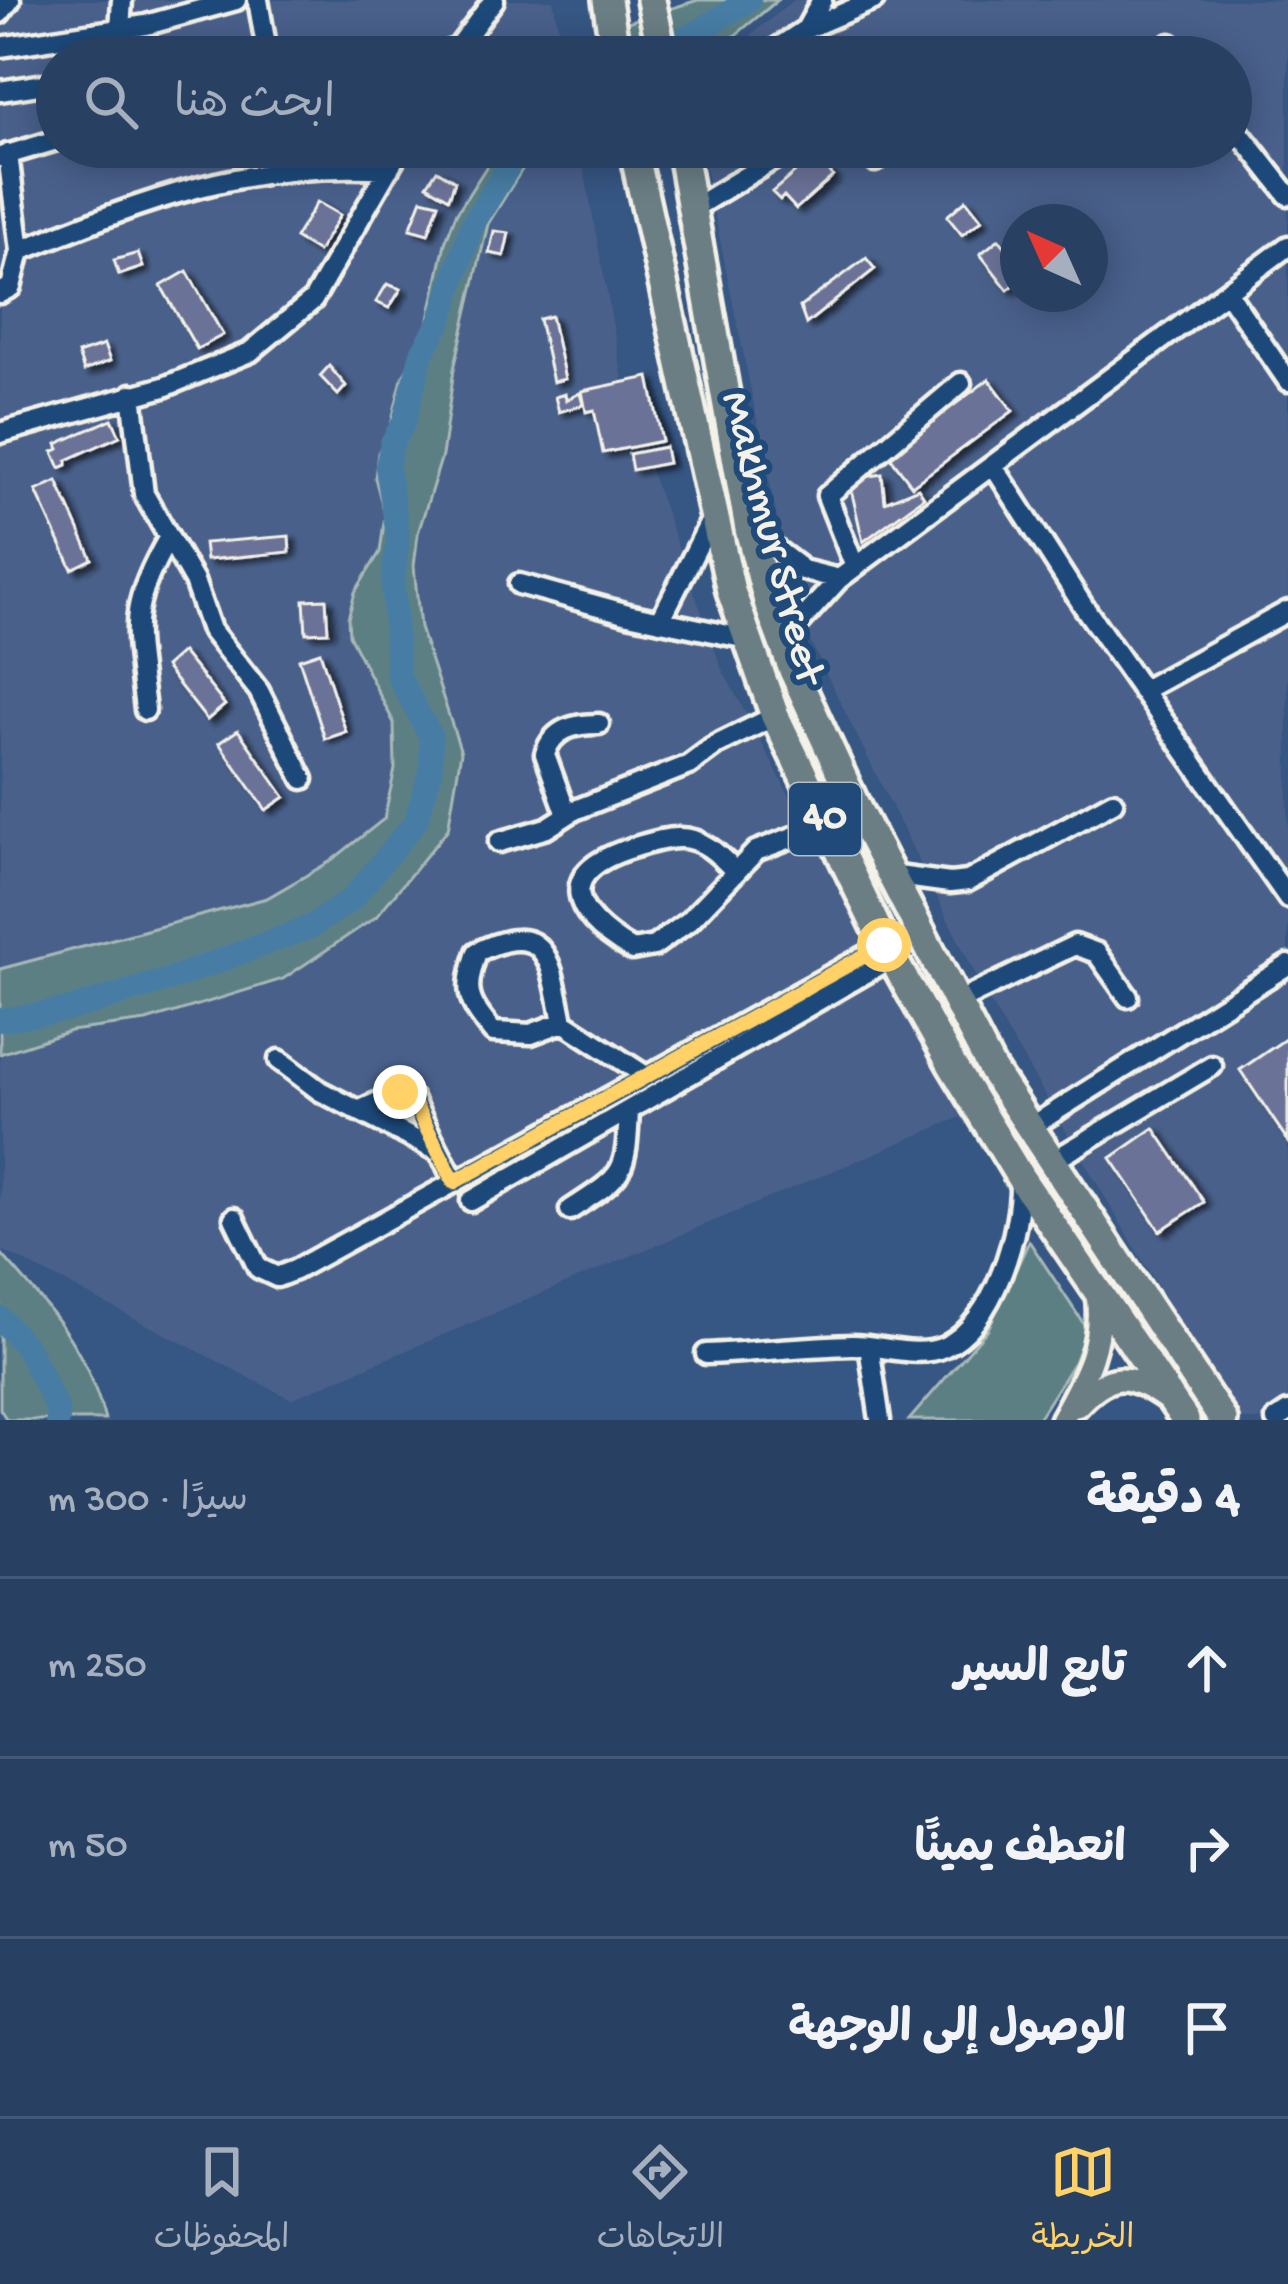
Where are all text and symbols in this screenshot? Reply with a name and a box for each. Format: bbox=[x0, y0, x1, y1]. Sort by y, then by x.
search box bbox=[36, 36, 1252, 168]
icon: search bbox=[78, 69, 144, 135]
text: ابحث هنا bbox=[174, 80, 335, 133]
north arrow bbox=[1000, 204, 1108, 312]
street label: Makhmur Street bbox=[706, 386, 835, 693]
road number: 40 bbox=[789, 783, 861, 855]
route start bbox=[857, 918, 911, 972]
route end bbox=[373, 1065, 427, 1119]
text: 4 دقيقة bbox=[1086, 1473, 1240, 1533]
text: سيرًا · 300 m bbox=[48, 1479, 248, 1525]
icon: ahead bbox=[1174, 1635, 1240, 1701]
text: 250 m bbox=[48, 1645, 147, 1691]
text: تابع السير bbox=[955, 1645, 1126, 1698]
icon: right bbox=[1174, 1815, 1240, 1881]
text: 50 m bbox=[48, 1825, 128, 1871]
text: انعطف يمينًا bbox=[914, 1825, 1126, 1878]
icon: arrive bbox=[1174, 1995, 1240, 2061]
text: الوصول إلى الوجهة bbox=[788, 2005, 1126, 2058]
tab: المحفوظات bbox=[154, 2139, 290, 2265]
tab: الاتجاهات bbox=[597, 2139, 724, 2265]
tab: الخريطة bbox=[1031, 2139, 1134, 2265]

